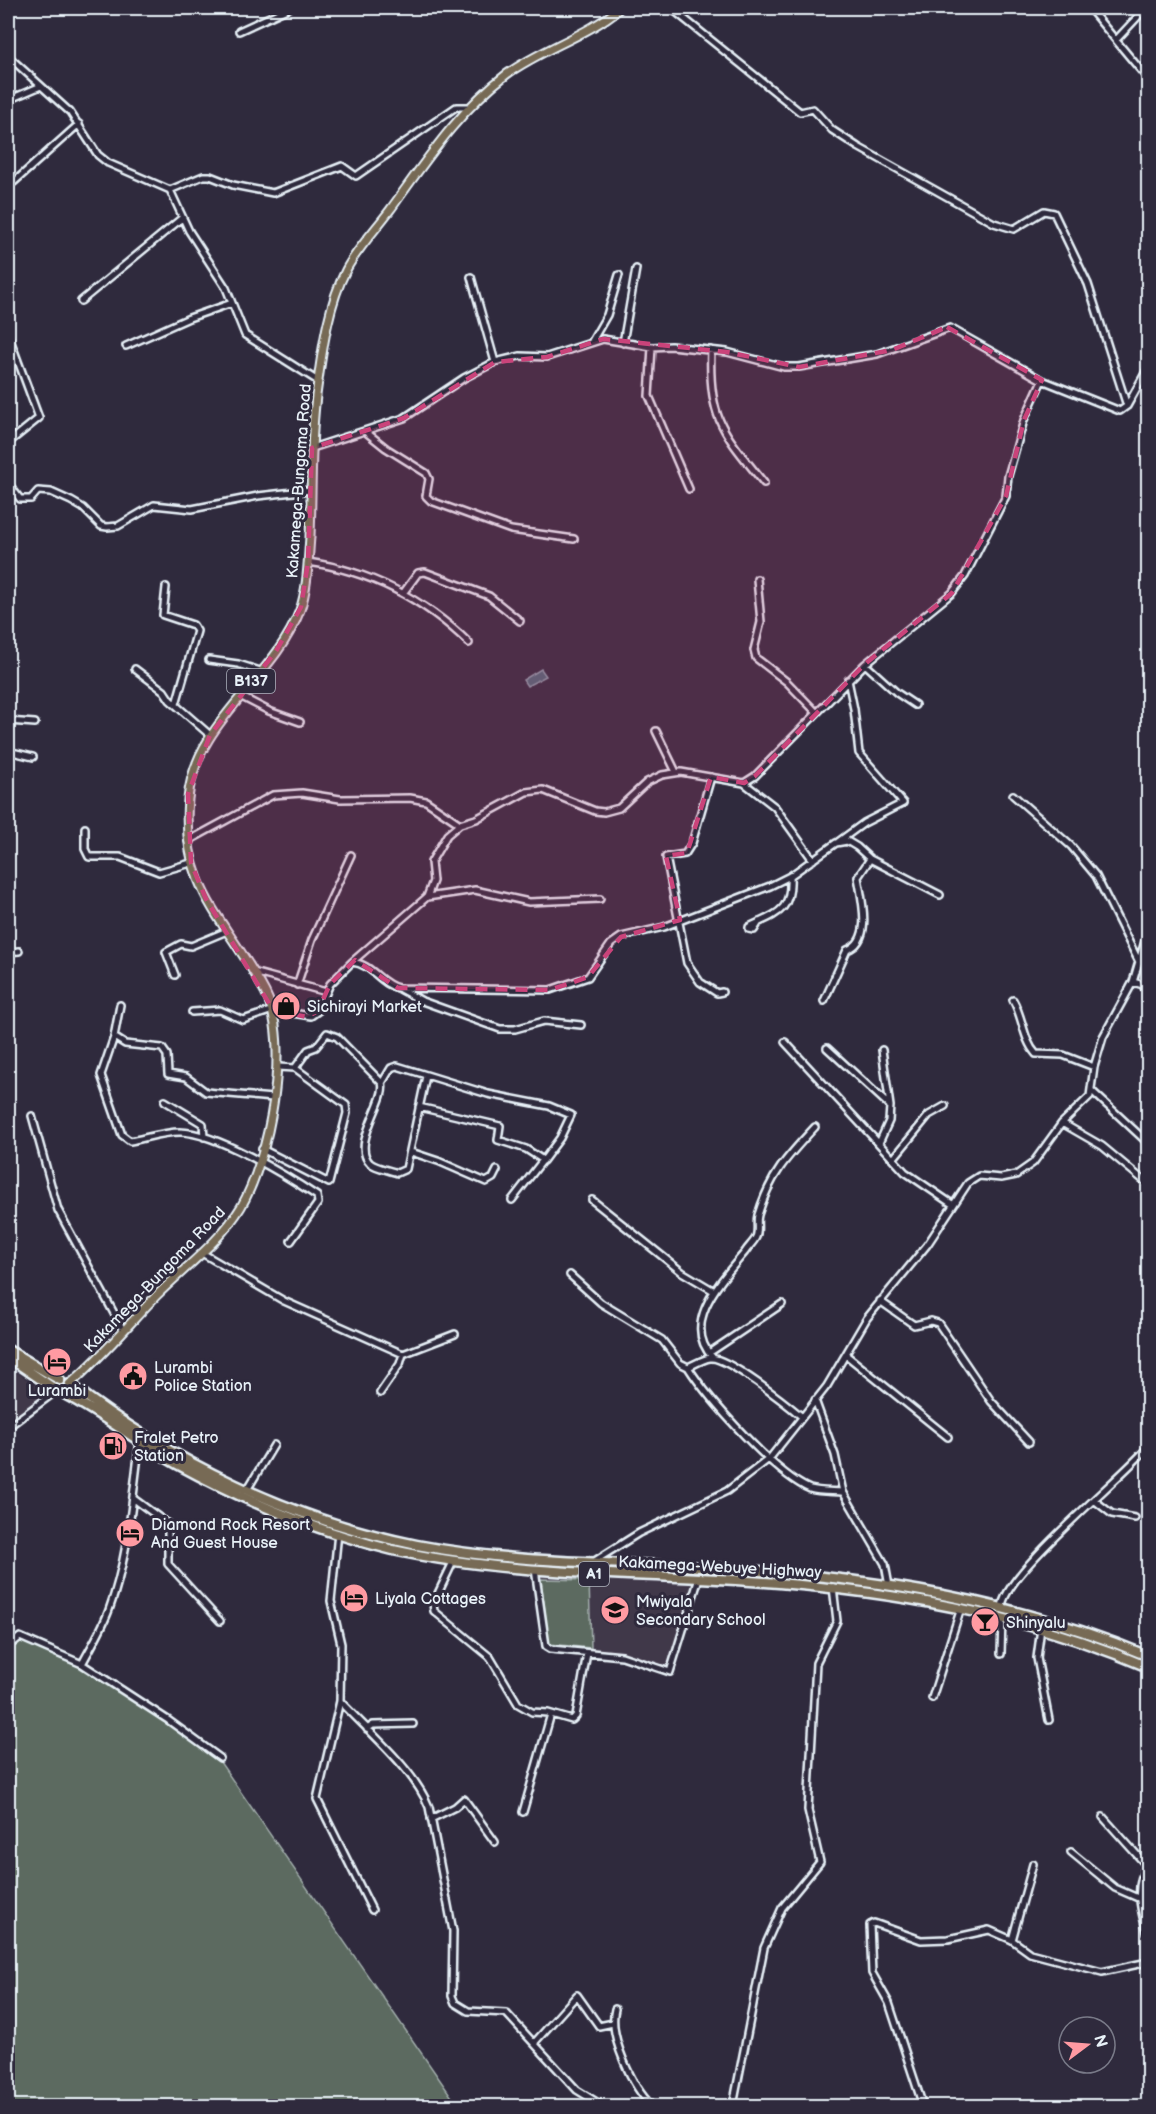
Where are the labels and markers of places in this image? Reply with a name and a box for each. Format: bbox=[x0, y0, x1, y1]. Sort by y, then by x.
shop icon: Sichirayi Market bbox=[270, 990, 302, 1022]
place label: Sichirayi Market bbox=[307, 998, 422, 1017]
hotel icon: Lurambi bbox=[41, 1346, 73, 1378]
place label: Lurambi Police Station bbox=[154, 1359, 252, 1396]
public building icon: Lurambi Police Station bbox=[117, 1360, 149, 1392]
place label: Lurambi bbox=[28, 1382, 86, 1401]
place label: Fralet Petro Station bbox=[134, 1429, 219, 1466]
fuel station icon: Fralet Petro Station bbox=[97, 1430, 129, 1462]
place label: Diamond Rock Resort And Guest House bbox=[151, 1516, 310, 1553]
hotel icon: Diamond Rock Resort And Guest House bbox=[114, 1517, 146, 1549]
hotel icon: Liyala Cottages bbox=[338, 1582, 370, 1614]
place label: Liyala Cottages bbox=[375, 1590, 486, 1609]
place label: Mwiyala Secondary School bbox=[636, 1593, 766, 1630]
school or university icon: Mwiyala Secondary School bbox=[599, 1594, 631, 1626]
bar icon: Shinyalu bbox=[969, 1606, 1001, 1638]
place label: Shinyalu bbox=[1006, 1614, 1066, 1633]

